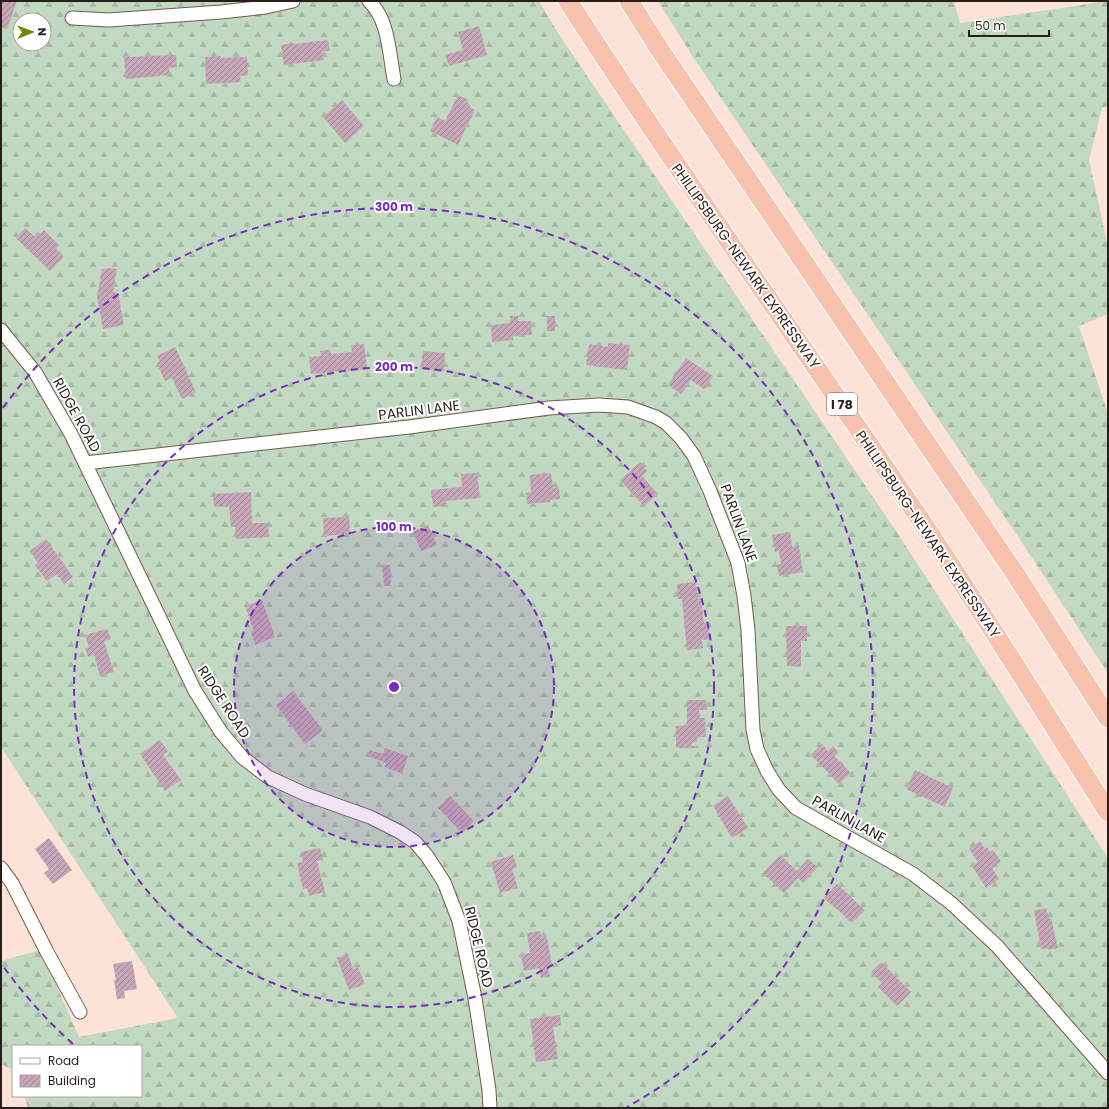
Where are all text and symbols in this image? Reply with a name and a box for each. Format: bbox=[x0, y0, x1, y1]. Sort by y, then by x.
north arrow bbox=[12, 12, 52, 52]
scale bar bbox=[969, 12, 1049, 38]
text: 50 m bbox=[975, 17, 1006, 34]
text: N bbox=[34, 28, 50, 36]
street label: PHILLIPSBURG-NEWARK EXPRESSWAY bbox=[667, 159, 825, 373]
text: 300 m bbox=[375, 198, 413, 215]
text: 200 m bbox=[375, 358, 413, 375]
street label: RIDGE ROAD bbox=[48, 374, 106, 456]
road number: I 78 bbox=[827, 393, 857, 415]
street label: PARLIN LANE bbox=[377, 395, 461, 425]
street label: PHILLIPSBURG-NEWARK EXPRESSWAY bbox=[851, 426, 1005, 642]
street label: PARLIN LANE bbox=[716, 481, 762, 565]
text: 100 m bbox=[376, 518, 412, 535]
street label: RIDGE ROAD bbox=[193, 662, 255, 742]
centre of rings bbox=[387, 680, 401, 694]
street label: PARLIN LANE bbox=[808, 790, 890, 848]
street label: RIDGE ROAD bbox=[460, 905, 498, 990]
legend bbox=[12, 1045, 142, 1097]
text: Road bbox=[48, 1052, 79, 1069]
text: Building bbox=[48, 1072, 96, 1089]

